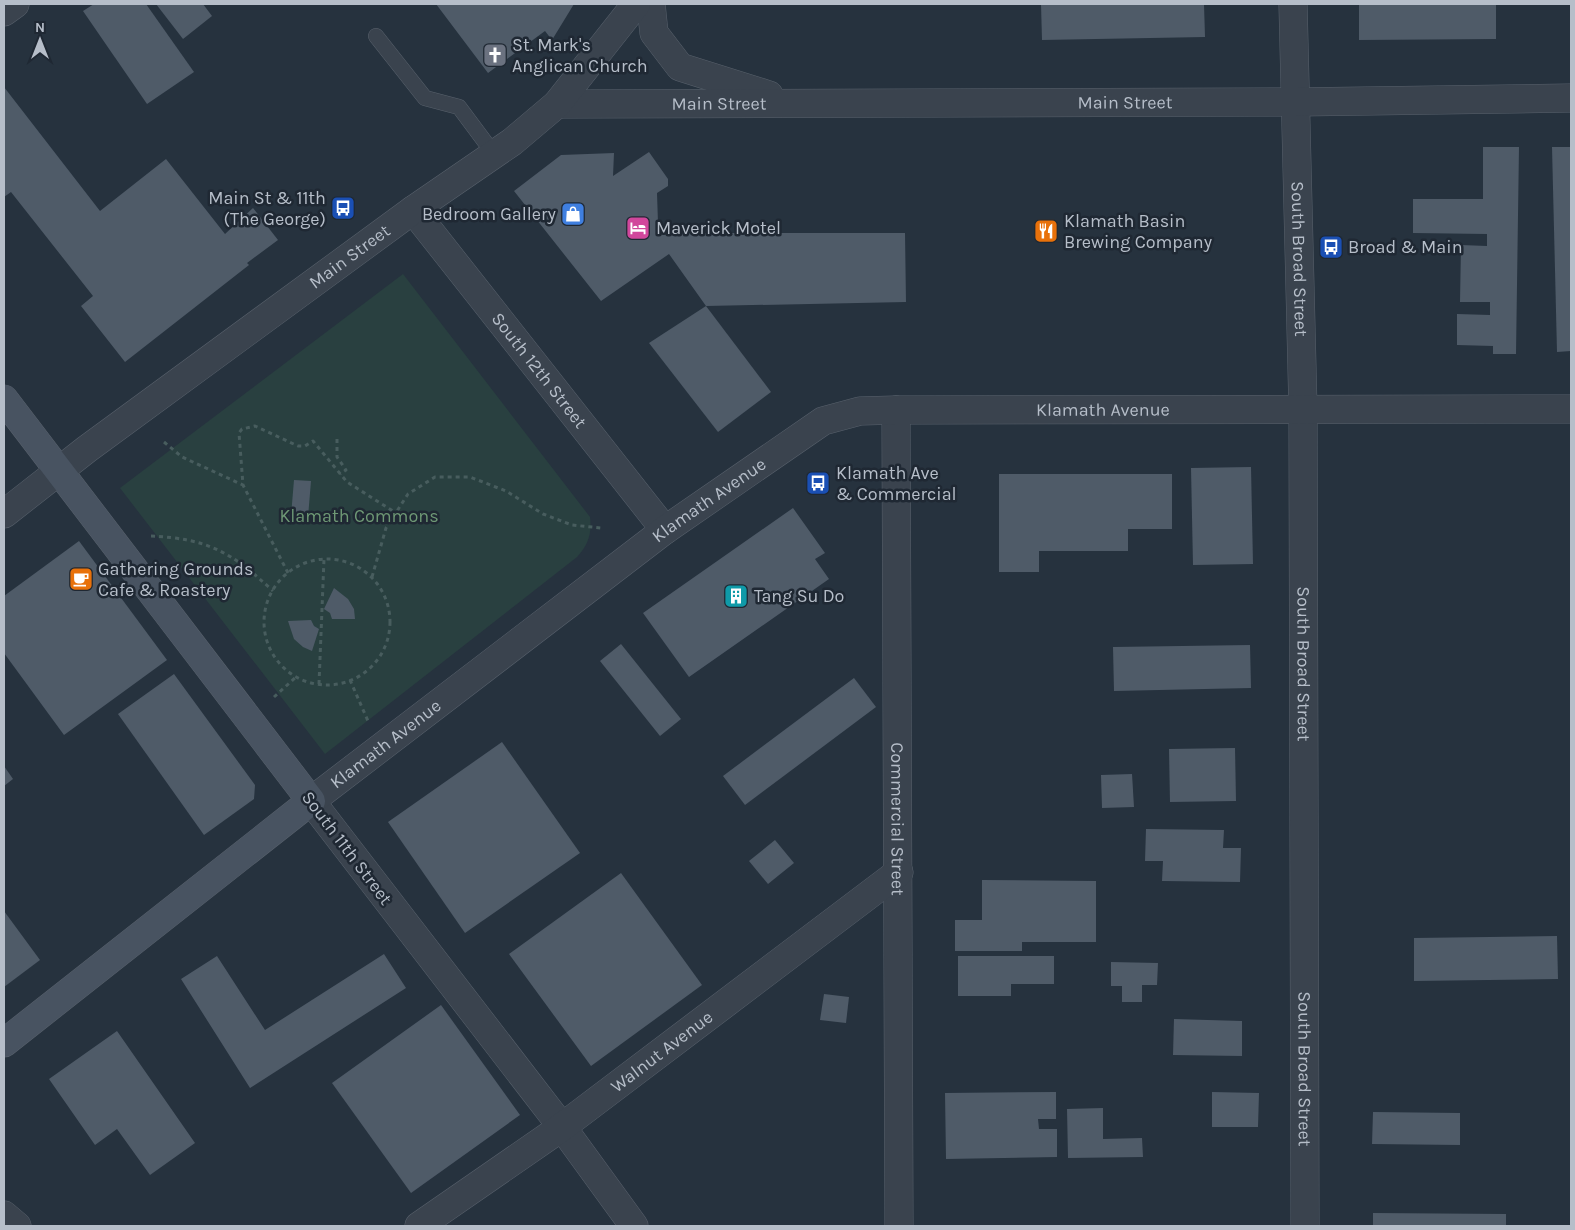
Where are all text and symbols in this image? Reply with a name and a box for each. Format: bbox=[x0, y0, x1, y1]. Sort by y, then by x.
north arrow bbox=[15, 15, 65, 65]
text: N bbox=[35, 19, 45, 36]
place label: St. Mark's Anglican Church bbox=[512, 34, 648, 77]
church icon: St. Mark's Anglican Church bbox=[482, 42, 508, 68]
street label: Main Street bbox=[1077, 91, 1173, 114]
street label: Main Street bbox=[671, 92, 767, 115]
street label: South Broad Street bbox=[1286, 181, 1312, 337]
place label: Main St & 11th (The George) bbox=[208, 187, 326, 230]
bus stop icon: Main St & 11th (The George) bbox=[330, 195, 356, 221]
shop icon: Bedroom Gallery bbox=[560, 201, 586, 227]
place label: Bedroom Gallery bbox=[422, 203, 557, 225]
place label: Klamath Basin Brewing Company bbox=[1064, 210, 1213, 253]
hotel icon: Maverick Motel bbox=[625, 215, 651, 241]
place label: Maverick Motel bbox=[656, 217, 781, 239]
restaurant icon: Klamath Basin Brewing Company bbox=[1033, 218, 1059, 244]
street label: Main Street bbox=[305, 219, 395, 294]
bus stop icon: Broad & Main bbox=[1318, 234, 1344, 260]
place label: Broad & Main bbox=[1348, 236, 1463, 258]
street label: South 12th Street bbox=[487, 308, 592, 433]
street label: Klamath Avenue bbox=[1036, 399, 1170, 421]
street label: Klamath Avenue bbox=[647, 453, 770, 547]
place label: Klamath Ave & Commercial bbox=[836, 462, 957, 505]
bus stop icon: Klamath Ave & Commercial bbox=[805, 470, 831, 496]
park label: Klamath Commons bbox=[279, 505, 439, 527]
place label: Gathering Grounds Cafe & Roastery bbox=[98, 558, 253, 601]
cafe icon: Gathering Grounds Cafe & Roastery bbox=[68, 566, 94, 592]
building icon: Tang Su Do bbox=[723, 583, 749, 609]
place label: Tang Su Do bbox=[754, 585, 844, 607]
street label: South Broad Street bbox=[1292, 586, 1315, 742]
street label: Klamath Avenue bbox=[326, 694, 445, 793]
street label: Commercial Street bbox=[886, 742, 909, 896]
street label: South 11th Street bbox=[297, 787, 397, 909]
street label: South Broad Street bbox=[1293, 991, 1316, 1147]
street label: Walnut Avenue bbox=[606, 1006, 717, 1097]

